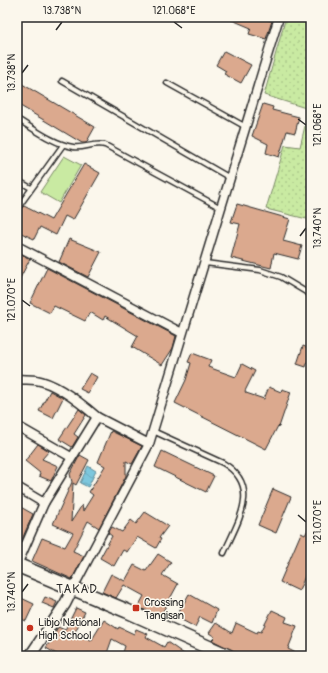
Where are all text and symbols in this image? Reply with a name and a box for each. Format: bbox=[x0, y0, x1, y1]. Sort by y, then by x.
text: 13.738°N bbox=[43, 5, 82, 17]
text: 121.068°E bbox=[153, 5, 195, 17]
text: 13.738°N bbox=[6, 53, 18, 92]
text: 121.068°E bbox=[312, 104, 324, 146]
text: 13.740°N bbox=[312, 207, 324, 248]
text: 121.070°E bbox=[6, 278, 18, 322]
text: 121.070°E bbox=[312, 500, 324, 544]
text: 13.740°N bbox=[6, 571, 18, 612]
district label: TAKAD bbox=[56, 582, 98, 597]
place label: Crossing Tangisan bbox=[144, 596, 184, 622]
marker: Crossing Tangisan bbox=[131, 603, 141, 613]
place label: Libjo National High School bbox=[38, 616, 101, 642]
marker: Libjo National High School bbox=[25, 623, 35, 633]

